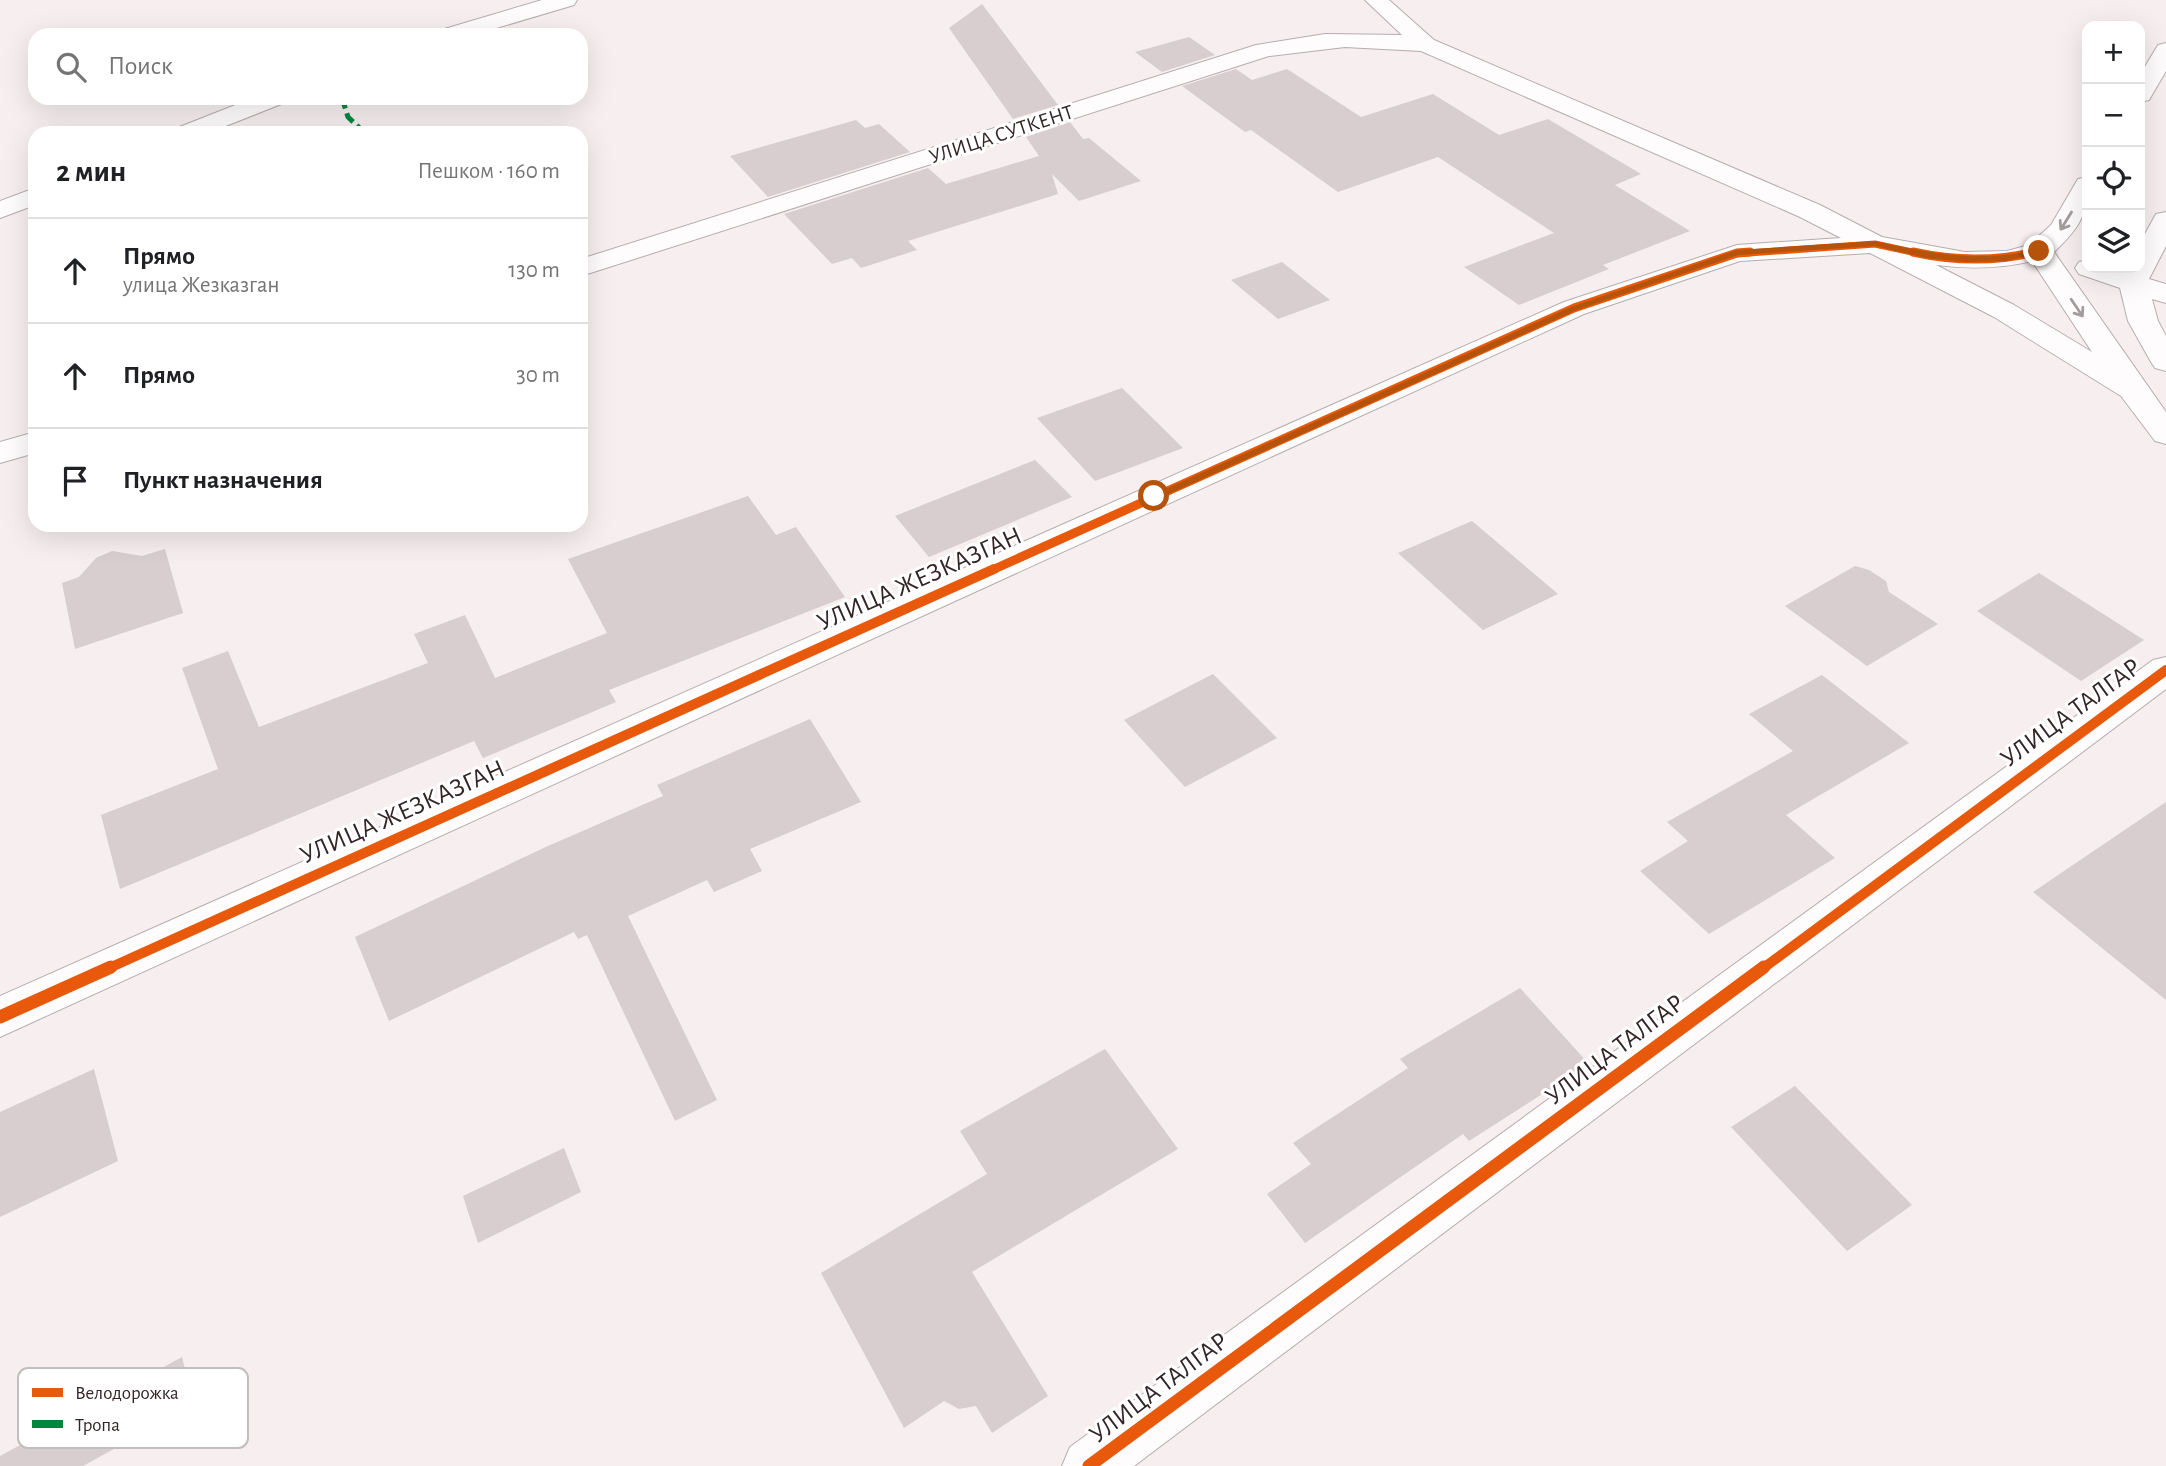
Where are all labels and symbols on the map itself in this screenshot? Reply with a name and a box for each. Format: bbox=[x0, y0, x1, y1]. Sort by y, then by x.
street label: УЛИЦА СУТКЕНТ bbox=[927, 101, 1076, 168]
one-way arrow bbox=[2059, 211, 2074, 230]
route end bbox=[2023, 235, 2054, 266]
one-way arrow bbox=[2070, 298, 2084, 317]
route start bbox=[1138, 480, 1169, 511]
street label: УЛИЦА ЖЕЗКАЗГАН bbox=[813, 522, 1026, 636]
street label: УЛИЦА ТАЛГАР bbox=[1996, 654, 2145, 772]
street label: УЛИЦА ЖЕЗКАЗГАН bbox=[296, 755, 509, 869]
street label: УЛИЦА ТАЛГАР bbox=[1541, 990, 1689, 1110]
street label: УЛИЦА ТАЛГАР bbox=[1085, 1328, 1233, 1448]
legend bbox=[18, 1368, 248, 1448]
text: Велодорожка bbox=[75, 1384, 179, 1403]
text: Тропа bbox=[75, 1416, 120, 1435]

